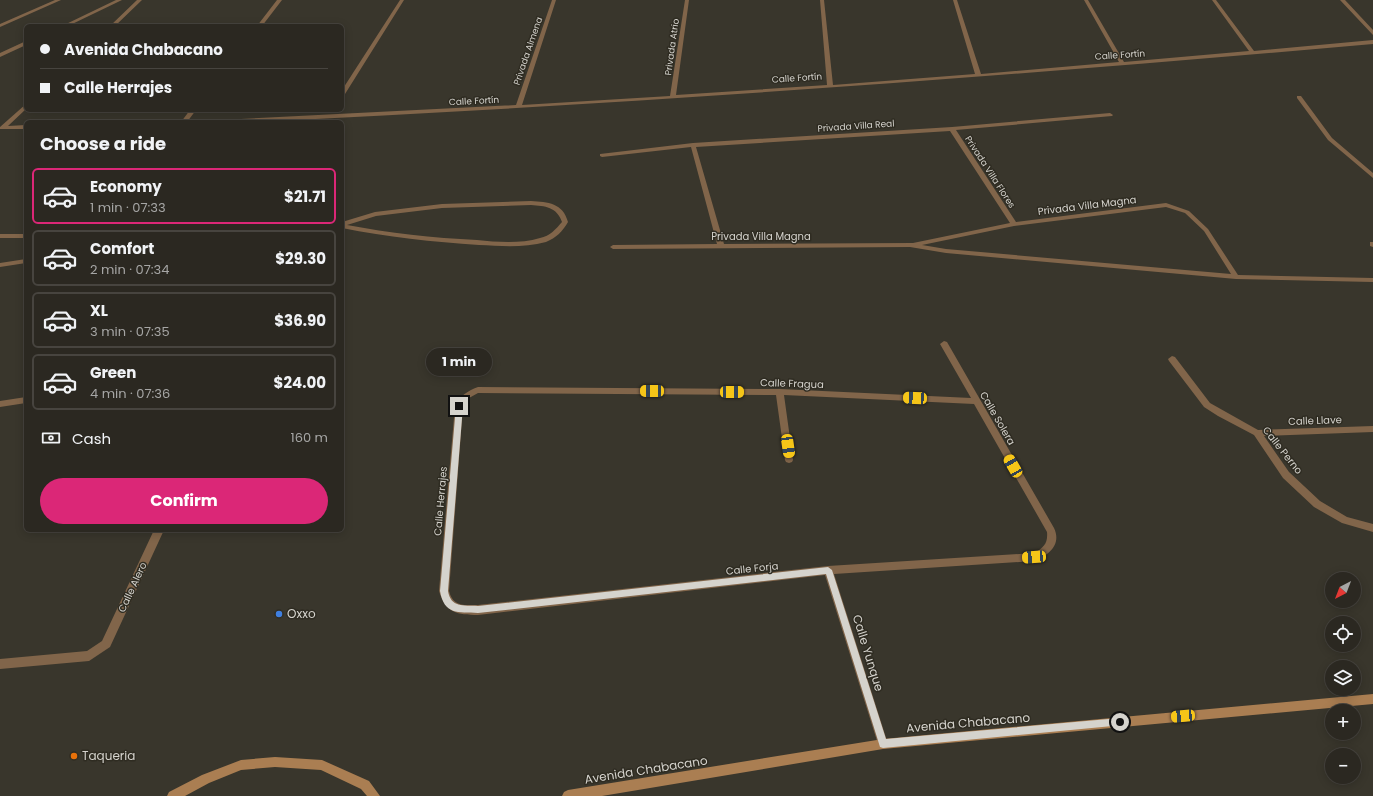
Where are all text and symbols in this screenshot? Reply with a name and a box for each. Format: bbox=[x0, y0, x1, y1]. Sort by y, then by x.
street label: Privada Almena bbox=[511, 15, 545, 87]
street label: Privada Atrio bbox=[662, 18, 682, 76]
text: Avenida Chabacano bbox=[64, 39, 223, 60]
street label: Calle Fortín bbox=[1094, 47, 1146, 63]
street label: Calle Fortín bbox=[771, 70, 823, 86]
text: Calle Herrajes bbox=[64, 77, 172, 98]
street label: Calle Fortín bbox=[449, 94, 500, 108]
street label: Privada Villa Real bbox=[817, 117, 895, 135]
text: Choose a ride bbox=[40, 131, 166, 156]
street label: Privada Villa Flores bbox=[962, 134, 1018, 211]
text: Economy bbox=[90, 176, 162, 197]
icon: car bbox=[42, 178, 78, 214]
text: $21.71 bbox=[284, 186, 326, 207]
street label: Privada Villa Magna bbox=[1037, 192, 1137, 219]
text: 1 min · 07:33 bbox=[90, 198, 166, 217]
street label: Privada Villa Magna bbox=[711, 229, 811, 244]
text: Comfort bbox=[90, 238, 154, 259]
icon: car bbox=[42, 240, 78, 276]
text: $29.30 bbox=[275, 248, 326, 269]
text: 2 min · 07:34 bbox=[90, 260, 169, 279]
text: XL bbox=[90, 300, 108, 321]
icon: car bbox=[42, 302, 78, 338]
text: $36.90 bbox=[274, 310, 326, 331]
text: 3 min · 07:35 bbox=[90, 322, 170, 341]
callout: 1 min bbox=[426, 348, 492, 376]
text: 1 min bbox=[442, 352, 476, 371]
text: Green bbox=[90, 362, 136, 383]
icon: car bbox=[42, 364, 78, 400]
text: $24.00 bbox=[274, 372, 326, 393]
street label: Calle Fragua bbox=[760, 375, 824, 392]
text: 4 min · 07:36 bbox=[90, 384, 170, 403]
car bbox=[640, 385, 664, 397]
car bbox=[720, 386, 744, 398]
street label: Calle Solera bbox=[976, 389, 1019, 448]
car bbox=[903, 391, 927, 405]
route end bbox=[450, 397, 468, 415]
street label: Calle Llave bbox=[1288, 412, 1342, 429]
street label: Calle Perno bbox=[1259, 423, 1306, 477]
icon: cash bbox=[40, 427, 62, 449]
text: Cash bbox=[72, 428, 111, 449]
text: 160 m bbox=[291, 428, 328, 447]
car bbox=[780, 433, 796, 459]
car bbox=[1002, 453, 1024, 479]
street label: Calle Herrajes bbox=[430, 466, 451, 536]
button: Confirm bbox=[40, 478, 328, 524]
car bbox=[1022, 550, 1046, 564]
street label: Calle Forja bbox=[725, 558, 779, 579]
street label: Calle Alero bbox=[114, 560, 151, 615]
north arrow bbox=[1325, 572, 1361, 608]
map controls bbox=[1325, 572, 1361, 784]
place label: Oxxo bbox=[287, 605, 316, 622]
marker: Oxxo bbox=[274, 609, 284, 619]
street label: Calle Yunque bbox=[849, 612, 888, 693]
button: locate bbox=[1325, 616, 1361, 652]
button: layers bbox=[1325, 660, 1361, 696]
button: + bbox=[1325, 704, 1361, 740]
street label: Avenida Chabacano bbox=[905, 709, 1031, 736]
car bbox=[1171, 709, 1195, 723]
route start bbox=[1111, 713, 1129, 731]
place label: Taqueria bbox=[82, 747, 135, 764]
button: − bbox=[1325, 748, 1361, 784]
marker: Taqueria bbox=[69, 751, 79, 761]
street label: Avenida Chabacano bbox=[583, 751, 709, 788]

